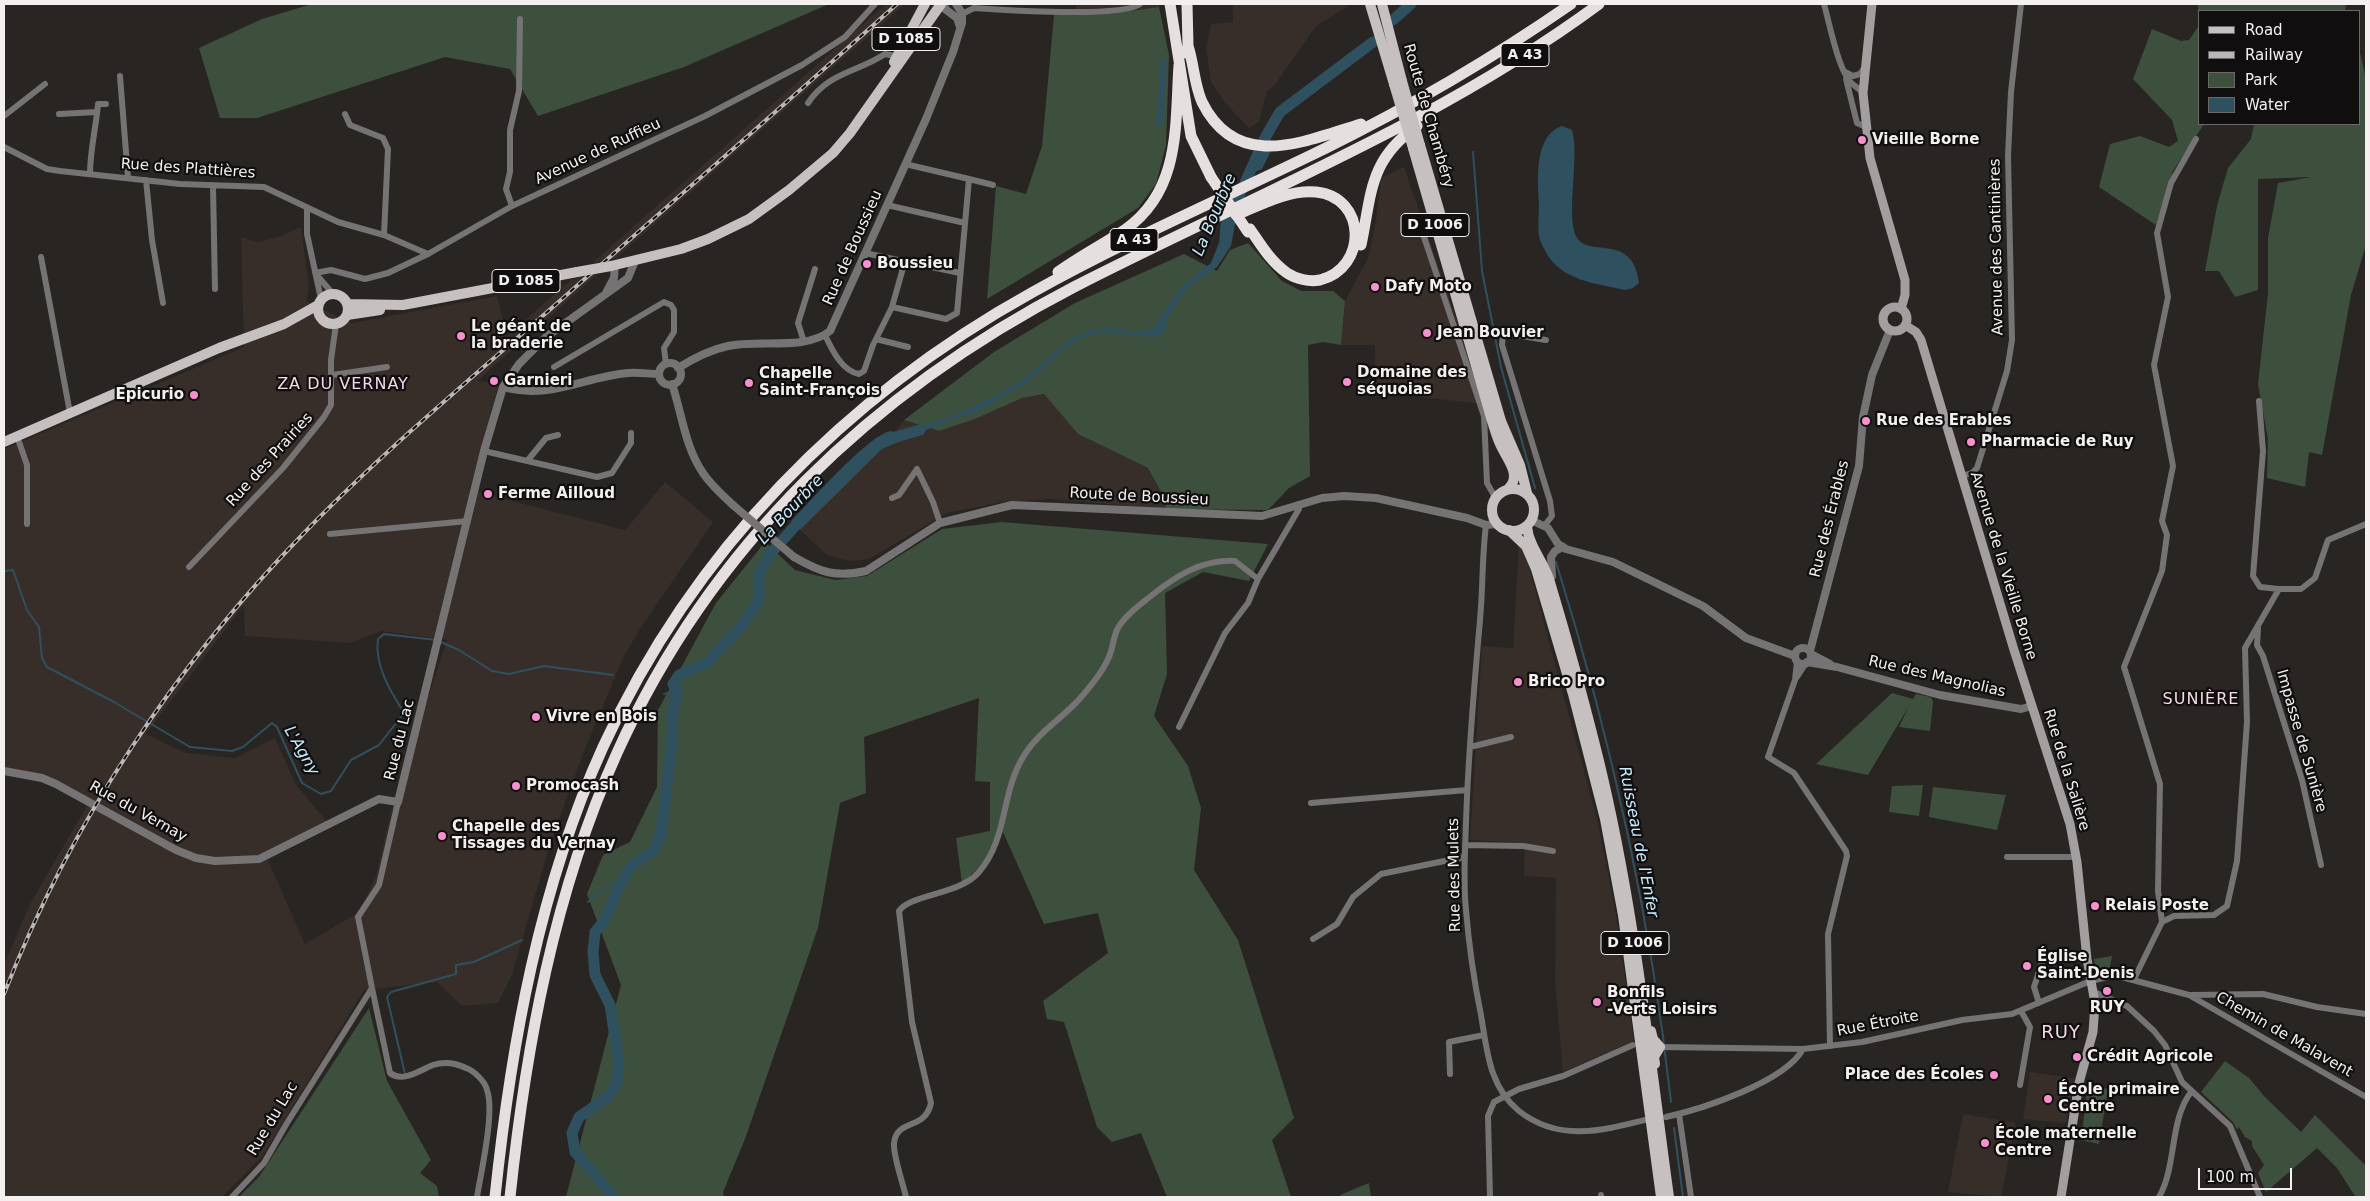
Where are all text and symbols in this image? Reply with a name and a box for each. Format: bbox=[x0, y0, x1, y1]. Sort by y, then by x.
legend bbox=[2198, 10, 2360, 125]
text: Road bbox=[2245, 21, 2283, 39]
road number: D 1085 bbox=[872, 28, 940, 50]
street label: Route de Chambéry bbox=[1399, 42, 1457, 190]
road number: A 43 bbox=[1501, 44, 1549, 66]
text: Railway bbox=[2245, 46, 2303, 64]
text: Park bbox=[2245, 71, 2277, 89]
text: Water bbox=[2245, 96, 2289, 114]
street label: Avenue de Ruffieu bbox=[532, 115, 664, 189]
place label: Vieille Borne bbox=[1872, 131, 1979, 149]
marker: Vieille Borne bbox=[1856, 134, 1868, 146]
street label: Rue des Plattières bbox=[120, 155, 256, 183]
street label: Avenue des Cantinières bbox=[1986, 158, 2008, 336]
water label: La Bourbre bbox=[1189, 171, 1241, 259]
street label: Rue de Boussieu bbox=[820, 188, 886, 308]
road number: D 1006 bbox=[1401, 214, 1469, 236]
road number: A 43 bbox=[1110, 228, 1158, 252]
place label: Boussieu bbox=[877, 255, 953, 273]
marker: Boussieu bbox=[861, 258, 873, 270]
road number: D 1085 bbox=[492, 270, 560, 292]
place label: Dafy Moto bbox=[1385, 278, 1472, 296]
marker: Dafy Moto bbox=[1369, 281, 1381, 293]
place label: Le géant de la braderie bbox=[471, 318, 571, 353]
place label: Jean Bouvier bbox=[1437, 324, 1544, 342]
marker: Jean Bouvier bbox=[1421, 327, 1433, 339]
marker: Le géant de la braderie bbox=[455, 330, 467, 342]
place label: Domaine des séquoias bbox=[1357, 364, 1467, 399]
place label: Chapelle Saint-François bbox=[759, 365, 880, 400]
place label: Garnieri bbox=[504, 372, 572, 390]
district label: ZA DU VERNAY bbox=[276, 375, 410, 395]
marker: Garnieri bbox=[488, 375, 500, 387]
marker: Domaine des séquoias bbox=[1341, 376, 1353, 388]
marker: Chapelle Saint-François bbox=[743, 377, 755, 389]
place label: Epicurio bbox=[115, 386, 184, 404]
marker: Epicurio bbox=[188, 389, 200, 401]
street label: Rue des Prairies bbox=[223, 409, 317, 511]
place label: Rue des Erables bbox=[1876, 412, 2011, 430]
marker: Rue des Erables bbox=[1860, 415, 1872, 427]
place label: Pharmacie de Ruy bbox=[1981, 433, 2134, 451]
marker: Pharmacie de Ruy bbox=[1965, 436, 1977, 448]
street label: Rue des Érables bbox=[1807, 459, 1853, 579]
street label: Avenue de la Vieille Borne bbox=[1966, 470, 2040, 662]
water label: La Bourbre bbox=[754, 471, 828, 549]
street label: Route de Boussieu bbox=[1069, 484, 1209, 510]
place label: Ferme Ailloud bbox=[498, 485, 615, 503]
marker: Ferme Ailloud bbox=[482, 488, 494, 500]
street label: Rue des Magnolias bbox=[1867, 652, 2007, 702]
street label: Impasse de Sunière bbox=[2272, 667, 2330, 815]
place label: Brico Pro bbox=[1528, 673, 1605, 691]
marker: Brico Pro bbox=[1512, 676, 1524, 688]
district label: SUNIÈRE bbox=[2162, 690, 2240, 710]
street label: Rue du Lac bbox=[381, 698, 419, 782]
street label: Rue de la Salière bbox=[2039, 707, 2093, 833]
place label: Vivre en Bois bbox=[546, 708, 657, 726]
marker: Vivre en Bois bbox=[530, 711, 542, 723]
water label: L'Agny bbox=[279, 723, 323, 779]
water label: Ruisseau de l'Enfer bbox=[1614, 765, 1662, 919]
place label: Promocash bbox=[526, 777, 619, 795]
street label: Rue du Vernay bbox=[86, 778, 190, 846]
marker: Promocash bbox=[510, 780, 522, 792]
place label: Chapelle des Tissages du Vernay bbox=[452, 818, 616, 853]
street label: Rue des Mulets bbox=[1445, 818, 1465, 932]
marker: Chapelle des Tissages du Vernay bbox=[436, 830, 448, 842]
place label: Relais Poste bbox=[2105, 897, 2209, 915]
marker: Relais Poste bbox=[2089, 900, 2101, 912]
road number: D 1006 bbox=[1601, 931, 1669, 954]
place label: Église Saint-Denis bbox=[2037, 948, 2135, 983]
marker: Église Saint-Denis bbox=[2021, 960, 2033, 972]
place label: Bonfils -Verts Loisirs bbox=[1607, 984, 1717, 1019]
marker: RUY bbox=[2101, 985, 2113, 997]
street label: Chemin de Malavent bbox=[2212, 989, 2356, 1081]
marker: Bonfils -Verts Loisirs bbox=[1591, 996, 1603, 1008]
place label: RUY bbox=[2090, 999, 2124, 1017]
street label: Rue Étroite bbox=[1836, 1007, 1920, 1041]
district label: RUY bbox=[2041, 1022, 2081, 1044]
place label: Crédit Agricole bbox=[2087, 1048, 2213, 1066]
marker: Crédit Agricole bbox=[2071, 1051, 2083, 1063]
place label: Place des Écoles bbox=[1845, 1066, 1984, 1084]
marker: Place des Écoles bbox=[1988, 1069, 2000, 1081]
street label: Rue du Lac bbox=[244, 1079, 302, 1159]
place label: École primaire Centre bbox=[2058, 1081, 2180, 1116]
marker: École primaire Centre bbox=[2042, 1093, 2054, 1105]
place label: École maternelle Centre bbox=[1995, 1125, 2137, 1160]
marker: École maternelle Centre bbox=[1979, 1137, 1991, 1149]
scale bar bbox=[2200, 1158, 2294, 1190]
text: 100 m bbox=[2206, 1168, 2254, 1186]

